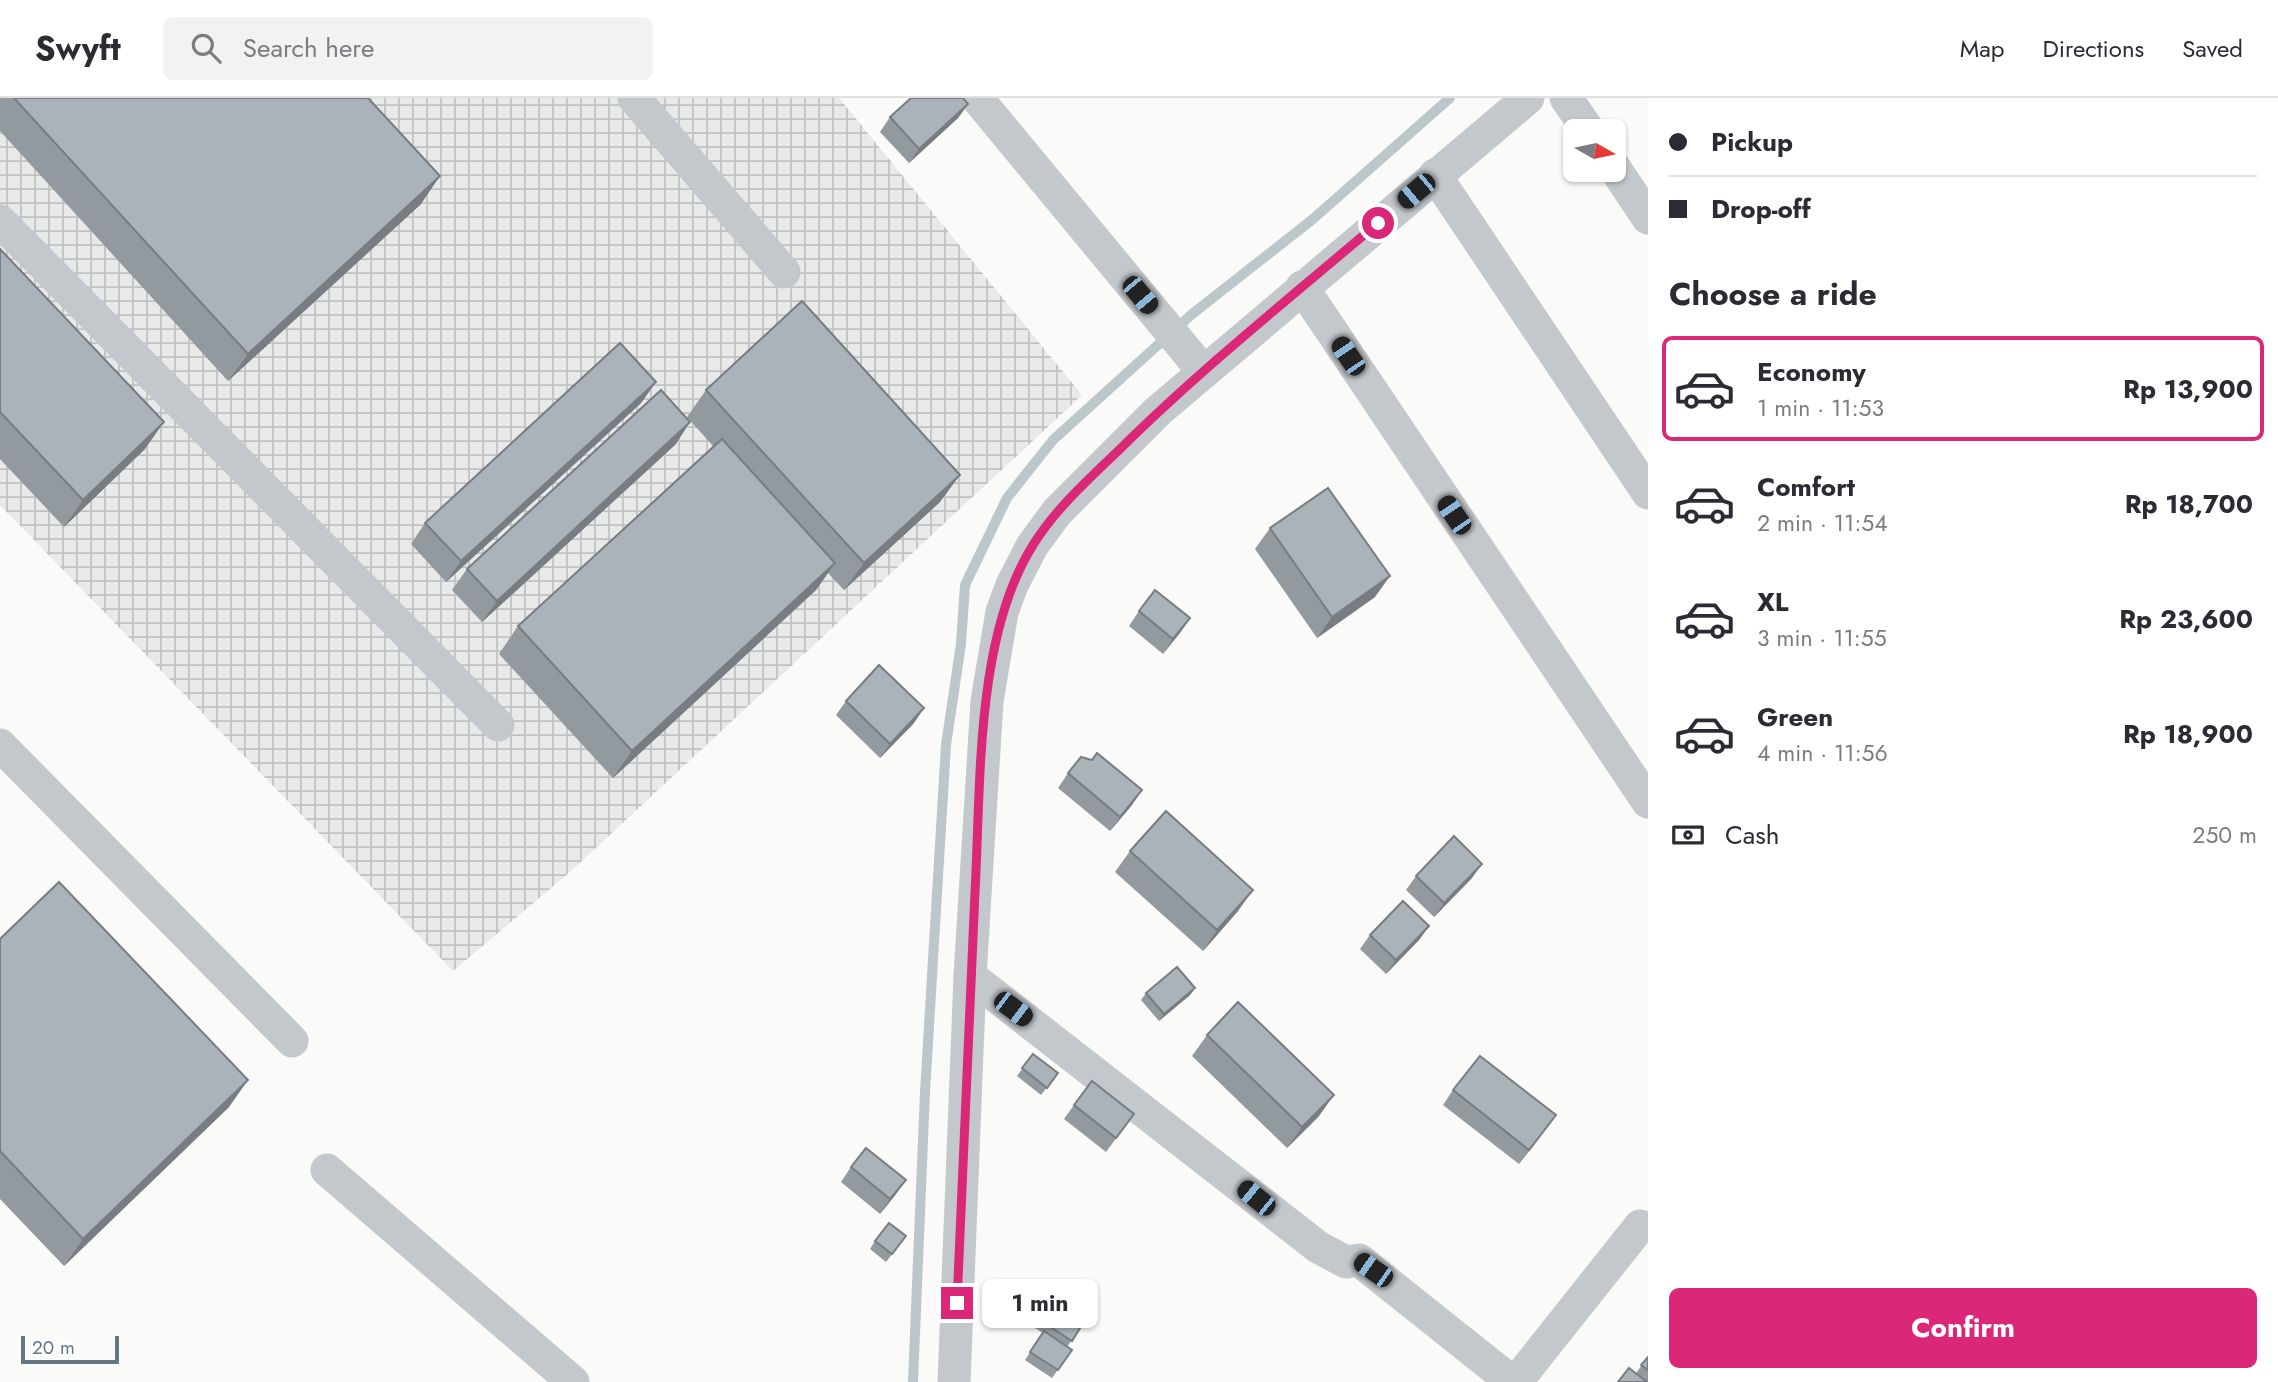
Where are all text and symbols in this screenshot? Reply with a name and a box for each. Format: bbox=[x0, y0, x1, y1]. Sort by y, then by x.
search box bbox=[163, 17, 653, 80]
text: Swyft bbox=[35, 25, 121, 72]
icon: search bbox=[187, 29, 225, 67]
text: Search here bbox=[243, 29, 374, 67]
text: Map bbox=[1960, 31, 2005, 66]
text: Directions bbox=[2043, 31, 2144, 66]
text: Saved bbox=[2182, 31, 2243, 66]
north arrow bbox=[1563, 119, 1626, 182]
map controls bbox=[1563, 119, 1626, 182]
text: Pickup bbox=[1711, 123, 1793, 161]
car bbox=[1394, 169, 1439, 213]
text: Drop-off bbox=[1711, 190, 1811, 228]
route start bbox=[1362, 207, 1394, 239]
text: Choose a ride bbox=[1669, 271, 1877, 317]
car bbox=[1119, 272, 1162, 318]
car bbox=[1328, 333, 1369, 379]
text: Economy bbox=[1757, 353, 1866, 391]
icon: car bbox=[1673, 357, 1736, 420]
text: Rp 13,900 bbox=[2123, 370, 2253, 408]
text: 1 min · 11:53 bbox=[1757, 391, 1884, 425]
text: Comfort bbox=[1757, 468, 1855, 506]
icon: car bbox=[1673, 472, 1736, 535]
text: Rp 18,700 bbox=[2125, 485, 2253, 523]
car bbox=[1434, 492, 1475, 538]
text: 2 min · 11:54 bbox=[1757, 506, 1888, 540]
text: XL bbox=[1757, 583, 1789, 621]
icon: car bbox=[1673, 587, 1736, 650]
text: Rp 23,600 bbox=[2119, 600, 2253, 638]
text: 3 min · 11:55 bbox=[1757, 621, 1887, 655]
text: Green bbox=[1757, 698, 1833, 736]
icon: car bbox=[1673, 702, 1736, 765]
text: Rp 18,900 bbox=[2123, 715, 2253, 753]
text: 4 min · 11:56 bbox=[1757, 736, 1888, 770]
icon: cash bbox=[1669, 816, 1707, 854]
text: Cash bbox=[1725, 816, 1779, 854]
text: 250 m bbox=[2192, 818, 2257, 852]
car bbox=[990, 988, 1037, 1030]
car bbox=[1234, 1177, 1279, 1219]
car bbox=[1350, 1249, 1397, 1291]
callout: 1 min bbox=[982, 1278, 1097, 1328]
text: 1 min bbox=[1011, 1286, 1069, 1320]
route end bbox=[941, 1287, 973, 1319]
button: Confirm bbox=[1669, 1288, 2257, 1368]
scale bar bbox=[21, 1333, 119, 1365]
text: 20 m bbox=[32, 1334, 75, 1361]

